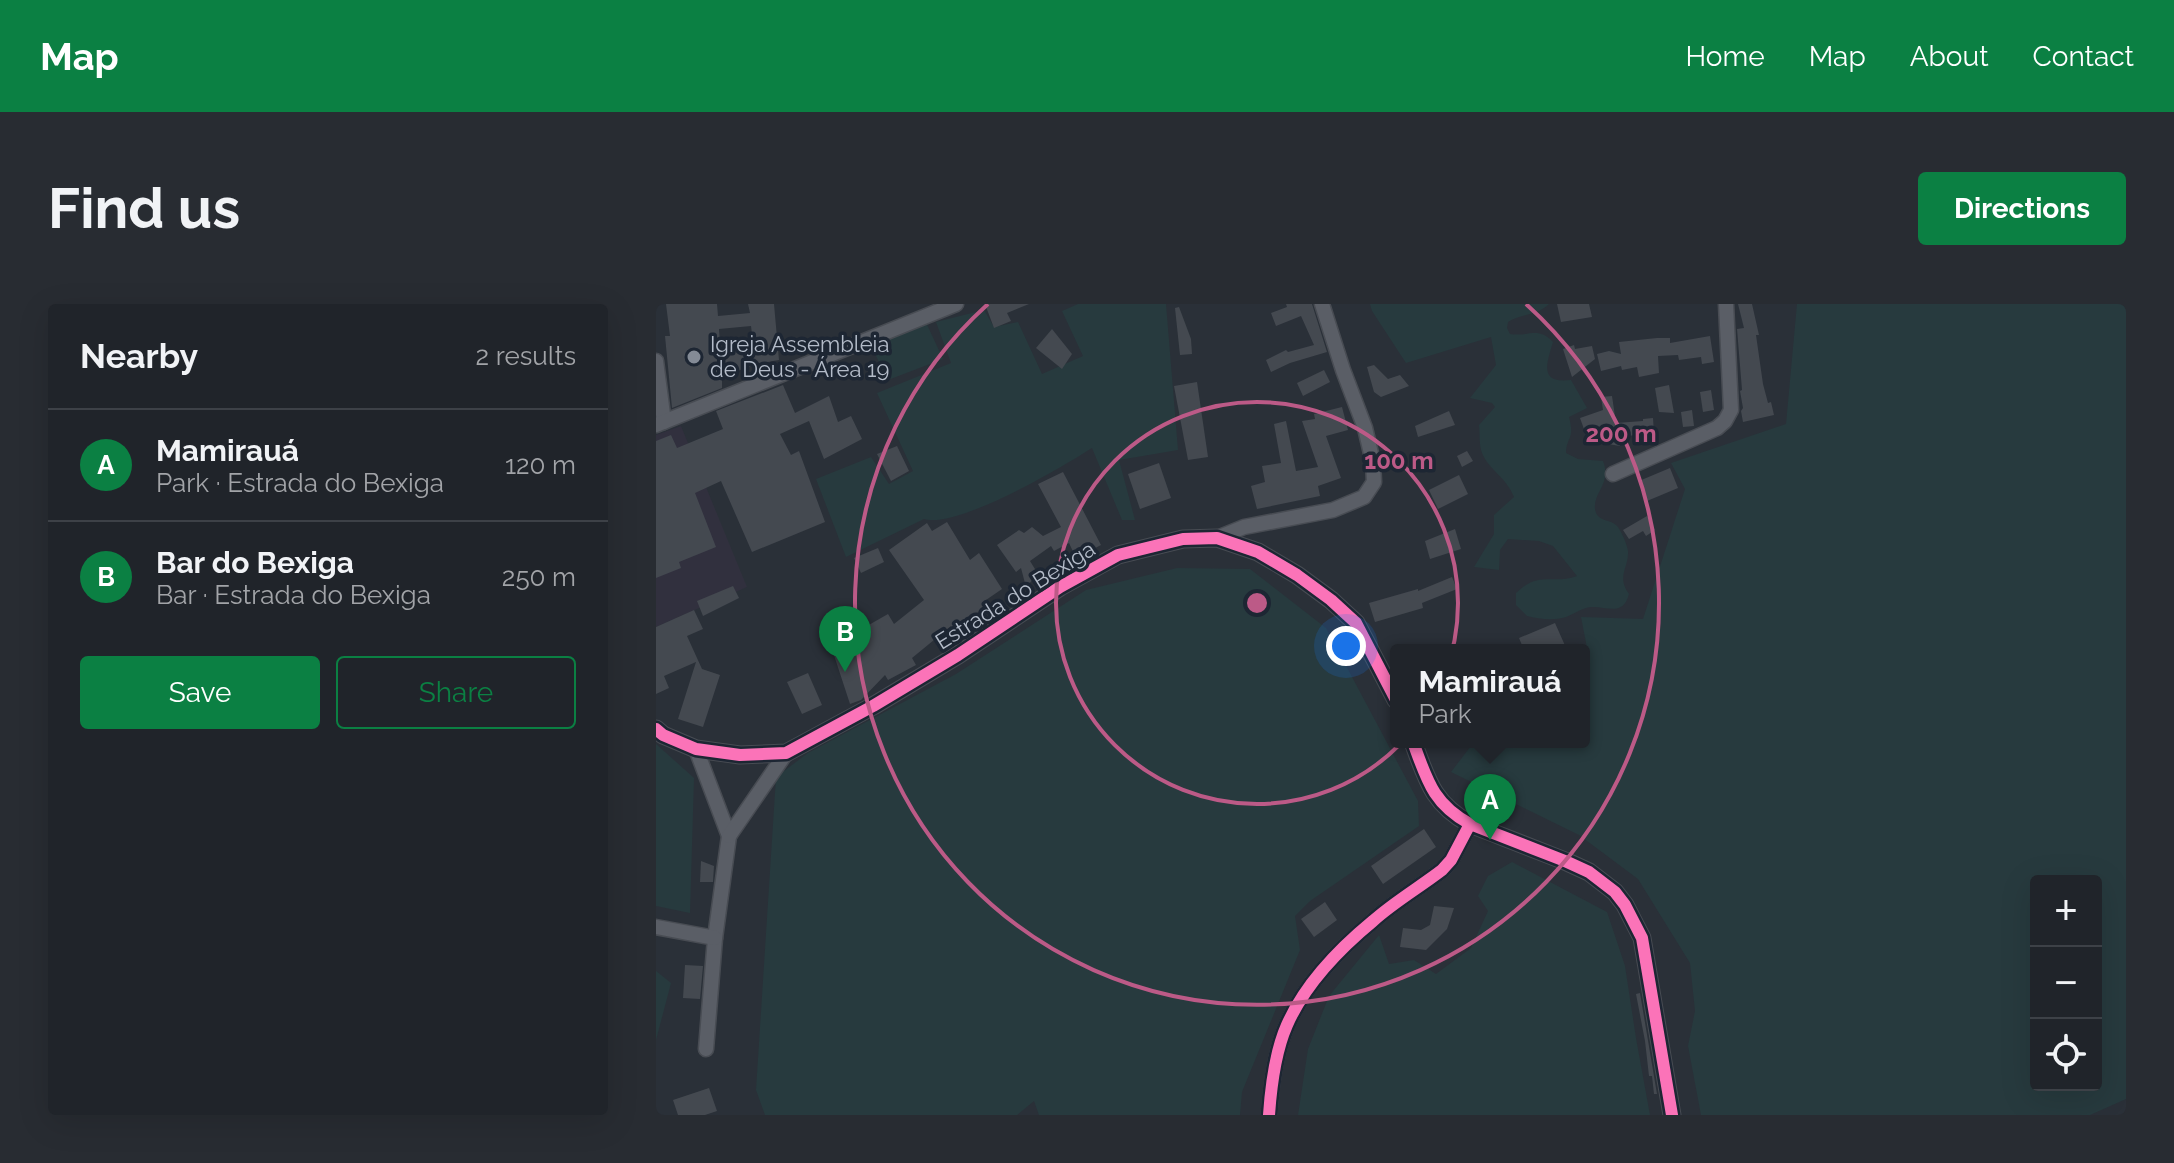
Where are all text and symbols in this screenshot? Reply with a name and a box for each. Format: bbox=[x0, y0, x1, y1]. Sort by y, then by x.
text: Map bbox=[40, 34, 119, 79]
text: Home bbox=[1685, 40, 1765, 73]
text: Map bbox=[1809, 40, 1866, 73]
text: About bbox=[1910, 40, 1989, 73]
text: Contact bbox=[2033, 40, 2134, 73]
button: Directions bbox=[1918, 172, 2126, 245]
text: Find us bbox=[48, 175, 240, 241]
place label: Igreja Assembleia de Deus - Área 19 bbox=[710, 331, 889, 382]
text: Nearby bbox=[80, 336, 198, 376]
text: 2 results bbox=[476, 341, 576, 371]
marker: Igreja Assembleia de Deus - Área 19 bbox=[685, 348, 703, 366]
text: 200 m bbox=[1585, 419, 1657, 448]
text: Mamirauá bbox=[156, 433, 299, 468]
text: 100 m bbox=[1364, 446, 1434, 475]
text: A bbox=[97, 450, 115, 480]
text: 120 m bbox=[505, 450, 576, 480]
text: Park · Estrada do Bexiga bbox=[156, 468, 444, 498]
street label: Estrada do Bexiga bbox=[930, 535, 1100, 655]
text: Bar do Bexiga bbox=[156, 545, 354, 580]
text: B bbox=[97, 562, 115, 592]
text: 250 m bbox=[502, 562, 576, 592]
text: Bar · Estrada do Bexiga bbox=[156, 580, 431, 610]
centre of rings bbox=[1243, 589, 1271, 617]
pin: B bbox=[819, 606, 871, 672]
your location bbox=[1326, 626, 1366, 666]
popup bbox=[1390, 644, 1590, 748]
button: Save bbox=[80, 656, 320, 729]
button: Share bbox=[336, 656, 576, 729]
text: Mamirauá bbox=[1418, 664, 1562, 699]
text: Park bbox=[1418, 699, 1472, 729]
pin: A bbox=[1464, 774, 1516, 840]
map controls bbox=[2030, 875, 2102, 1091]
button: + bbox=[2030, 875, 2102, 947]
button: − bbox=[2030, 947, 2102, 1019]
button: locate bbox=[2030, 1019, 2102, 1091]

